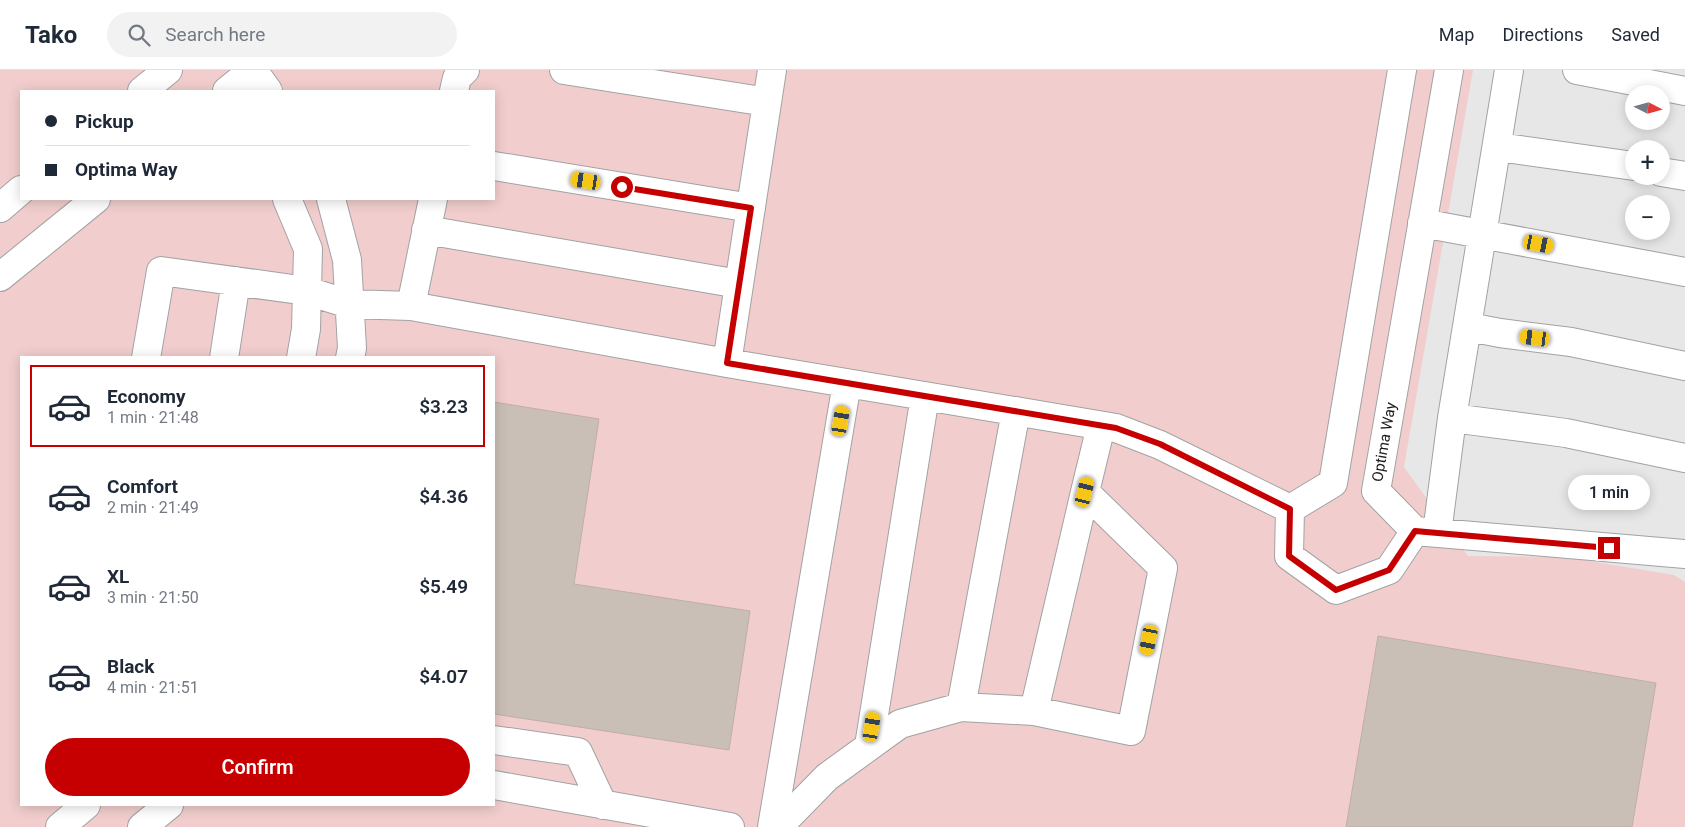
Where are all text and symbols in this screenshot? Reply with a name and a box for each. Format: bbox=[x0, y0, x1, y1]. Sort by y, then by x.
search box bbox=[107, 12, 457, 57]
text: Tako bbox=[25, 21, 77, 49]
icon: search bbox=[125, 21, 153, 49]
text: Search here bbox=[165, 23, 265, 46]
text: Map bbox=[1439, 24, 1474, 45]
text: Directions bbox=[1502, 24, 1583, 45]
text: Saved bbox=[1611, 24, 1660, 45]
north arrow bbox=[1625, 85, 1670, 130]
map controls bbox=[1625, 85, 1670, 240]
text: Pickup bbox=[75, 110, 134, 133]
button: + bbox=[1625, 140, 1670, 185]
text: Optima Way bbox=[75, 158, 178, 181]
car bbox=[570, 171, 601, 191]
route start bbox=[611, 176, 633, 198]
button: − bbox=[1625, 195, 1670, 240]
car bbox=[1522, 234, 1555, 254]
car bbox=[1519, 329, 1550, 347]
icon: car bbox=[47, 384, 92, 429]
text: Economy bbox=[107, 385, 186, 408]
text: $3.23 bbox=[419, 395, 468, 418]
street label: Optima Way bbox=[1368, 401, 1400, 483]
car bbox=[831, 405, 850, 437]
text: 1 min · 21:48 bbox=[107, 408, 199, 427]
icon: car bbox=[47, 474, 92, 519]
text: Comfort bbox=[107, 475, 178, 498]
car bbox=[1074, 476, 1095, 508]
callout: 1 min bbox=[1568, 476, 1650, 510]
text: 1 min bbox=[1589, 483, 1629, 502]
text: $4.36 bbox=[419, 485, 468, 508]
text: 2 min · 21:49 bbox=[107, 498, 199, 517]
route end bbox=[1598, 537, 1620, 559]
icon: car bbox=[47, 564, 92, 609]
text: XL bbox=[107, 565, 129, 588]
text: $5.49 bbox=[419, 575, 468, 598]
text: 3 min · 21:50 bbox=[107, 588, 199, 607]
car bbox=[1138, 624, 1159, 656]
icon: car bbox=[47, 654, 92, 699]
text: Black bbox=[107, 655, 154, 678]
text: $4.07 bbox=[419, 665, 468, 688]
text: 4 min · 21:51 bbox=[107, 678, 199, 697]
car bbox=[862, 711, 881, 743]
button: Confirm bbox=[45, 738, 470, 796]

